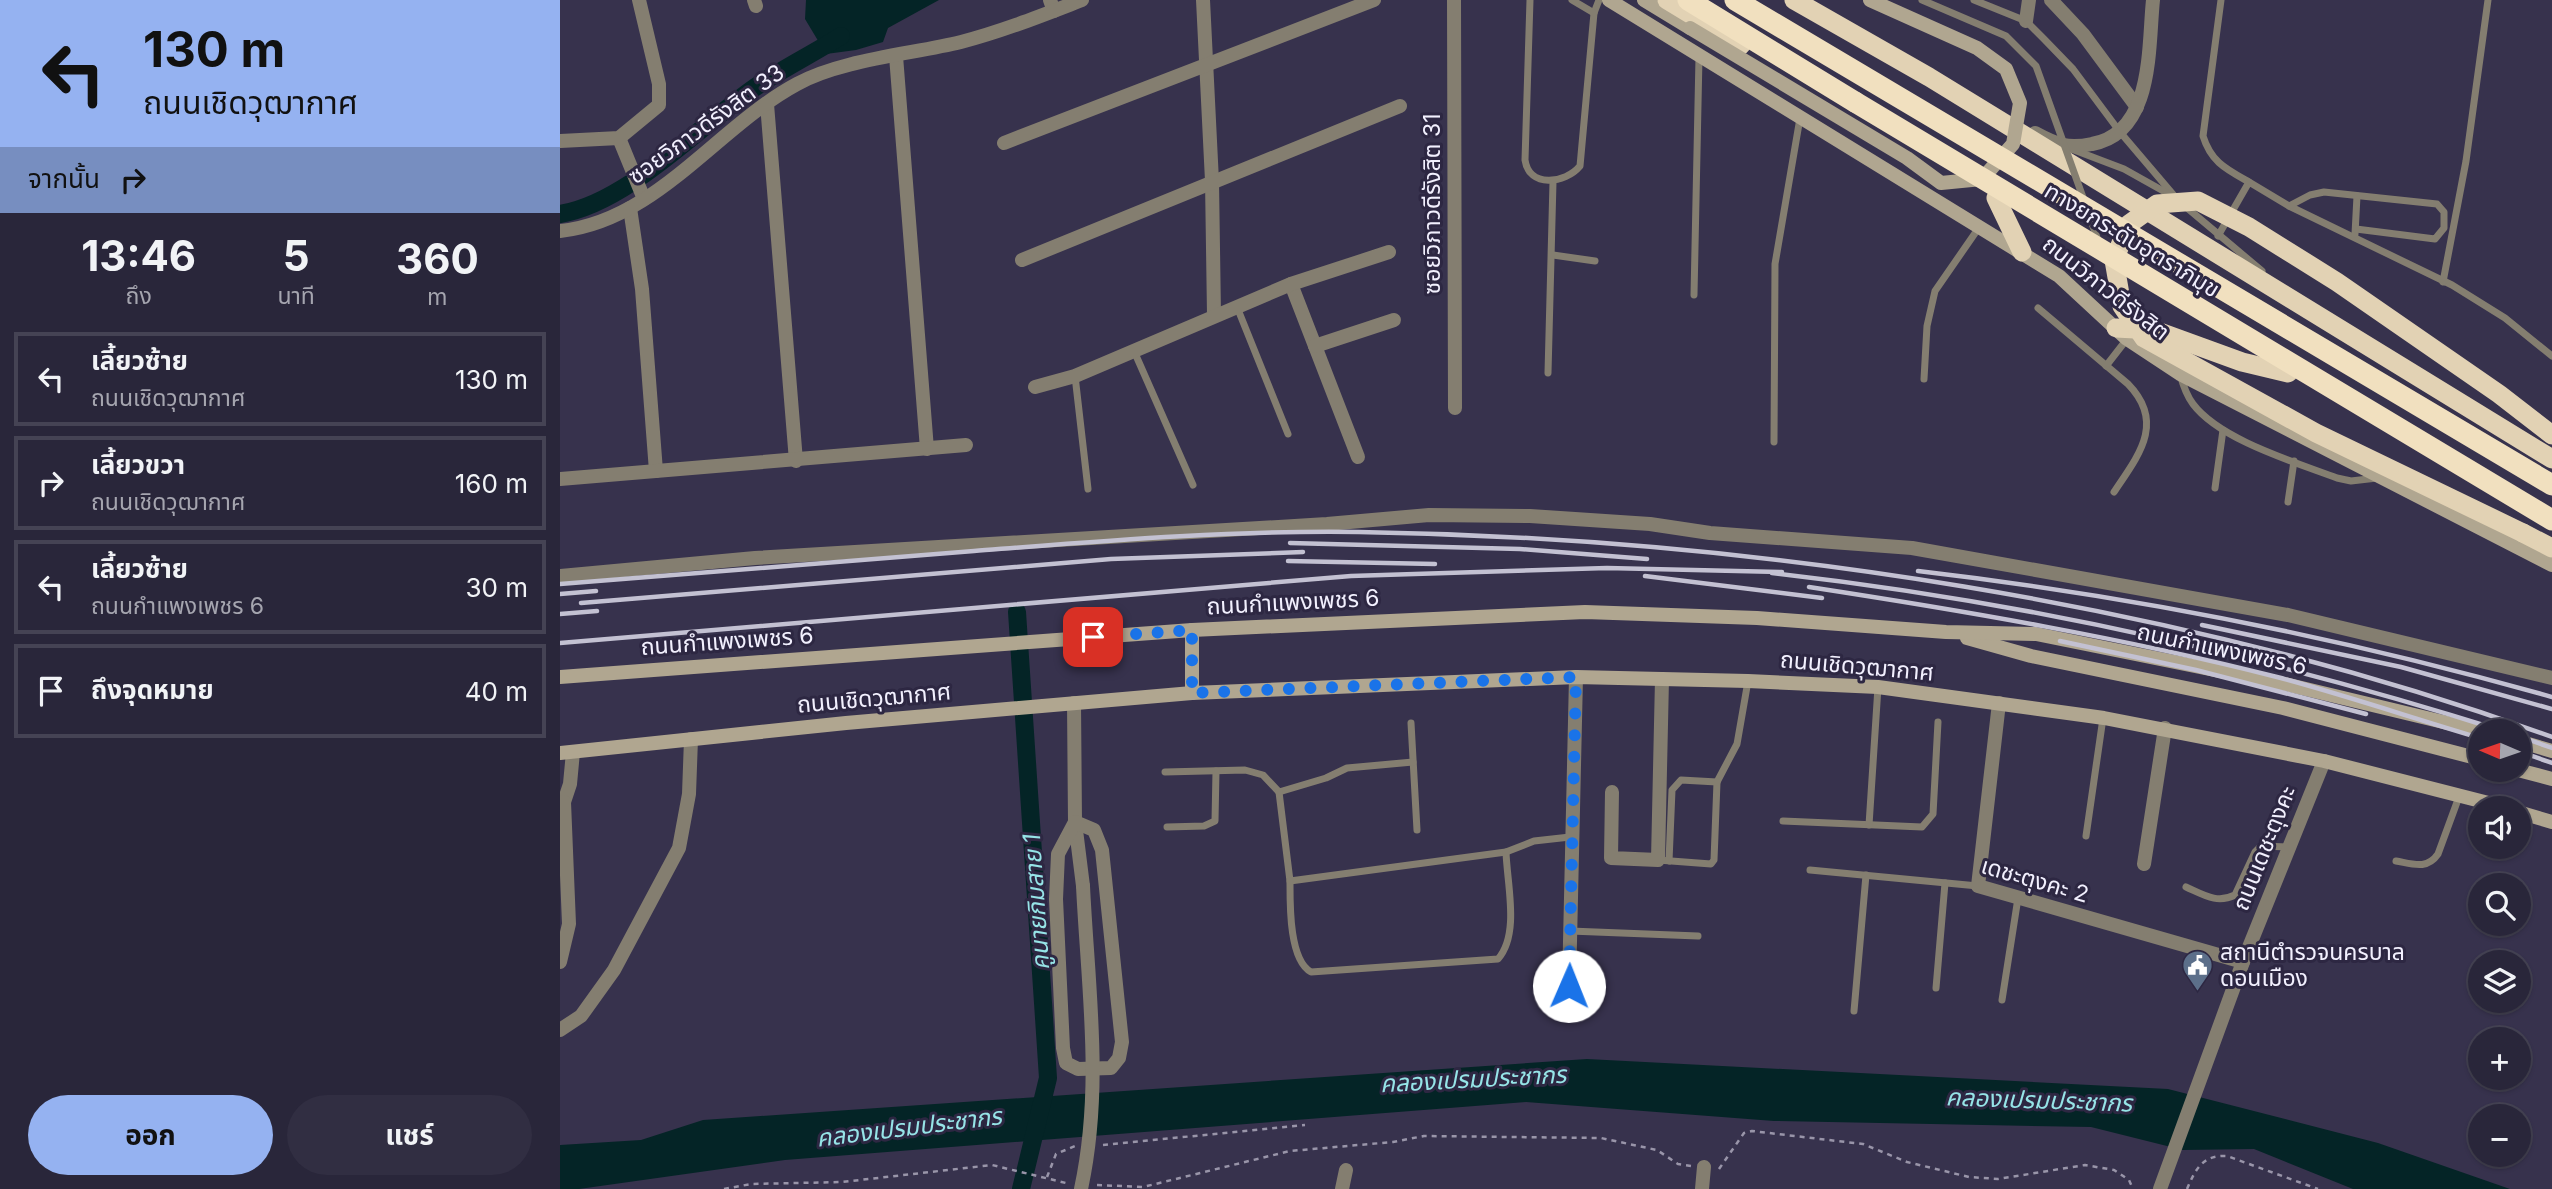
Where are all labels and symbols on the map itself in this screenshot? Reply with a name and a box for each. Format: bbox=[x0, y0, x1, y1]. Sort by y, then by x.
street label: ซอยวิภาวดีรังสิต 33 bbox=[623, 58, 789, 190]
street label: ซอยวิภาวดีรังสิต 31 bbox=[1418, 113, 1446, 295]
street label: ทางยกระดับอุตราภิมุข bbox=[2039, 177, 2225, 303]
street label: ถนนวิภาวดีรังสิต bbox=[2037, 230, 2175, 346]
street label: ถนนกำแพงเพชร 6 bbox=[1206, 583, 1380, 621]
pin bbox=[1063, 607, 1123, 667]
street label: ถนนกำแพงเพชร 6 bbox=[2134, 617, 2310, 681]
street label: ถนนกำแพงเพชร 6 bbox=[640, 621, 814, 661]
street label: ถนนเชิดวุฒากาศ bbox=[1779, 645, 1935, 687]
street label: ถนนเชิดวุฒากาศ bbox=[796, 677, 952, 719]
north arrow bbox=[2468, 719, 2530, 782]
street label: ถนนเดชะตุงคะ bbox=[2226, 782, 2302, 914]
water label: คูนายกิมสาย 1 bbox=[1017, 832, 1056, 971]
street label: เดชะตุงคะ 2 bbox=[1978, 851, 2092, 909]
place label: สถานีตำรวจนครบาล ดอนเมือง bbox=[2220, 938, 2405, 992]
public building icon: สถานีตำรวจนครบาล ดอนเมือง bbox=[2180, 948, 2214, 992]
position arrow bbox=[1532, 949, 1606, 1023]
water label: คลองเปรมประชากร bbox=[1379, 1060, 1569, 1098]
water label: คลองเปรมประชากร bbox=[1945, 1082, 2135, 1118]
water label: คลองเปรมประชากร bbox=[815, 1101, 1005, 1153]

